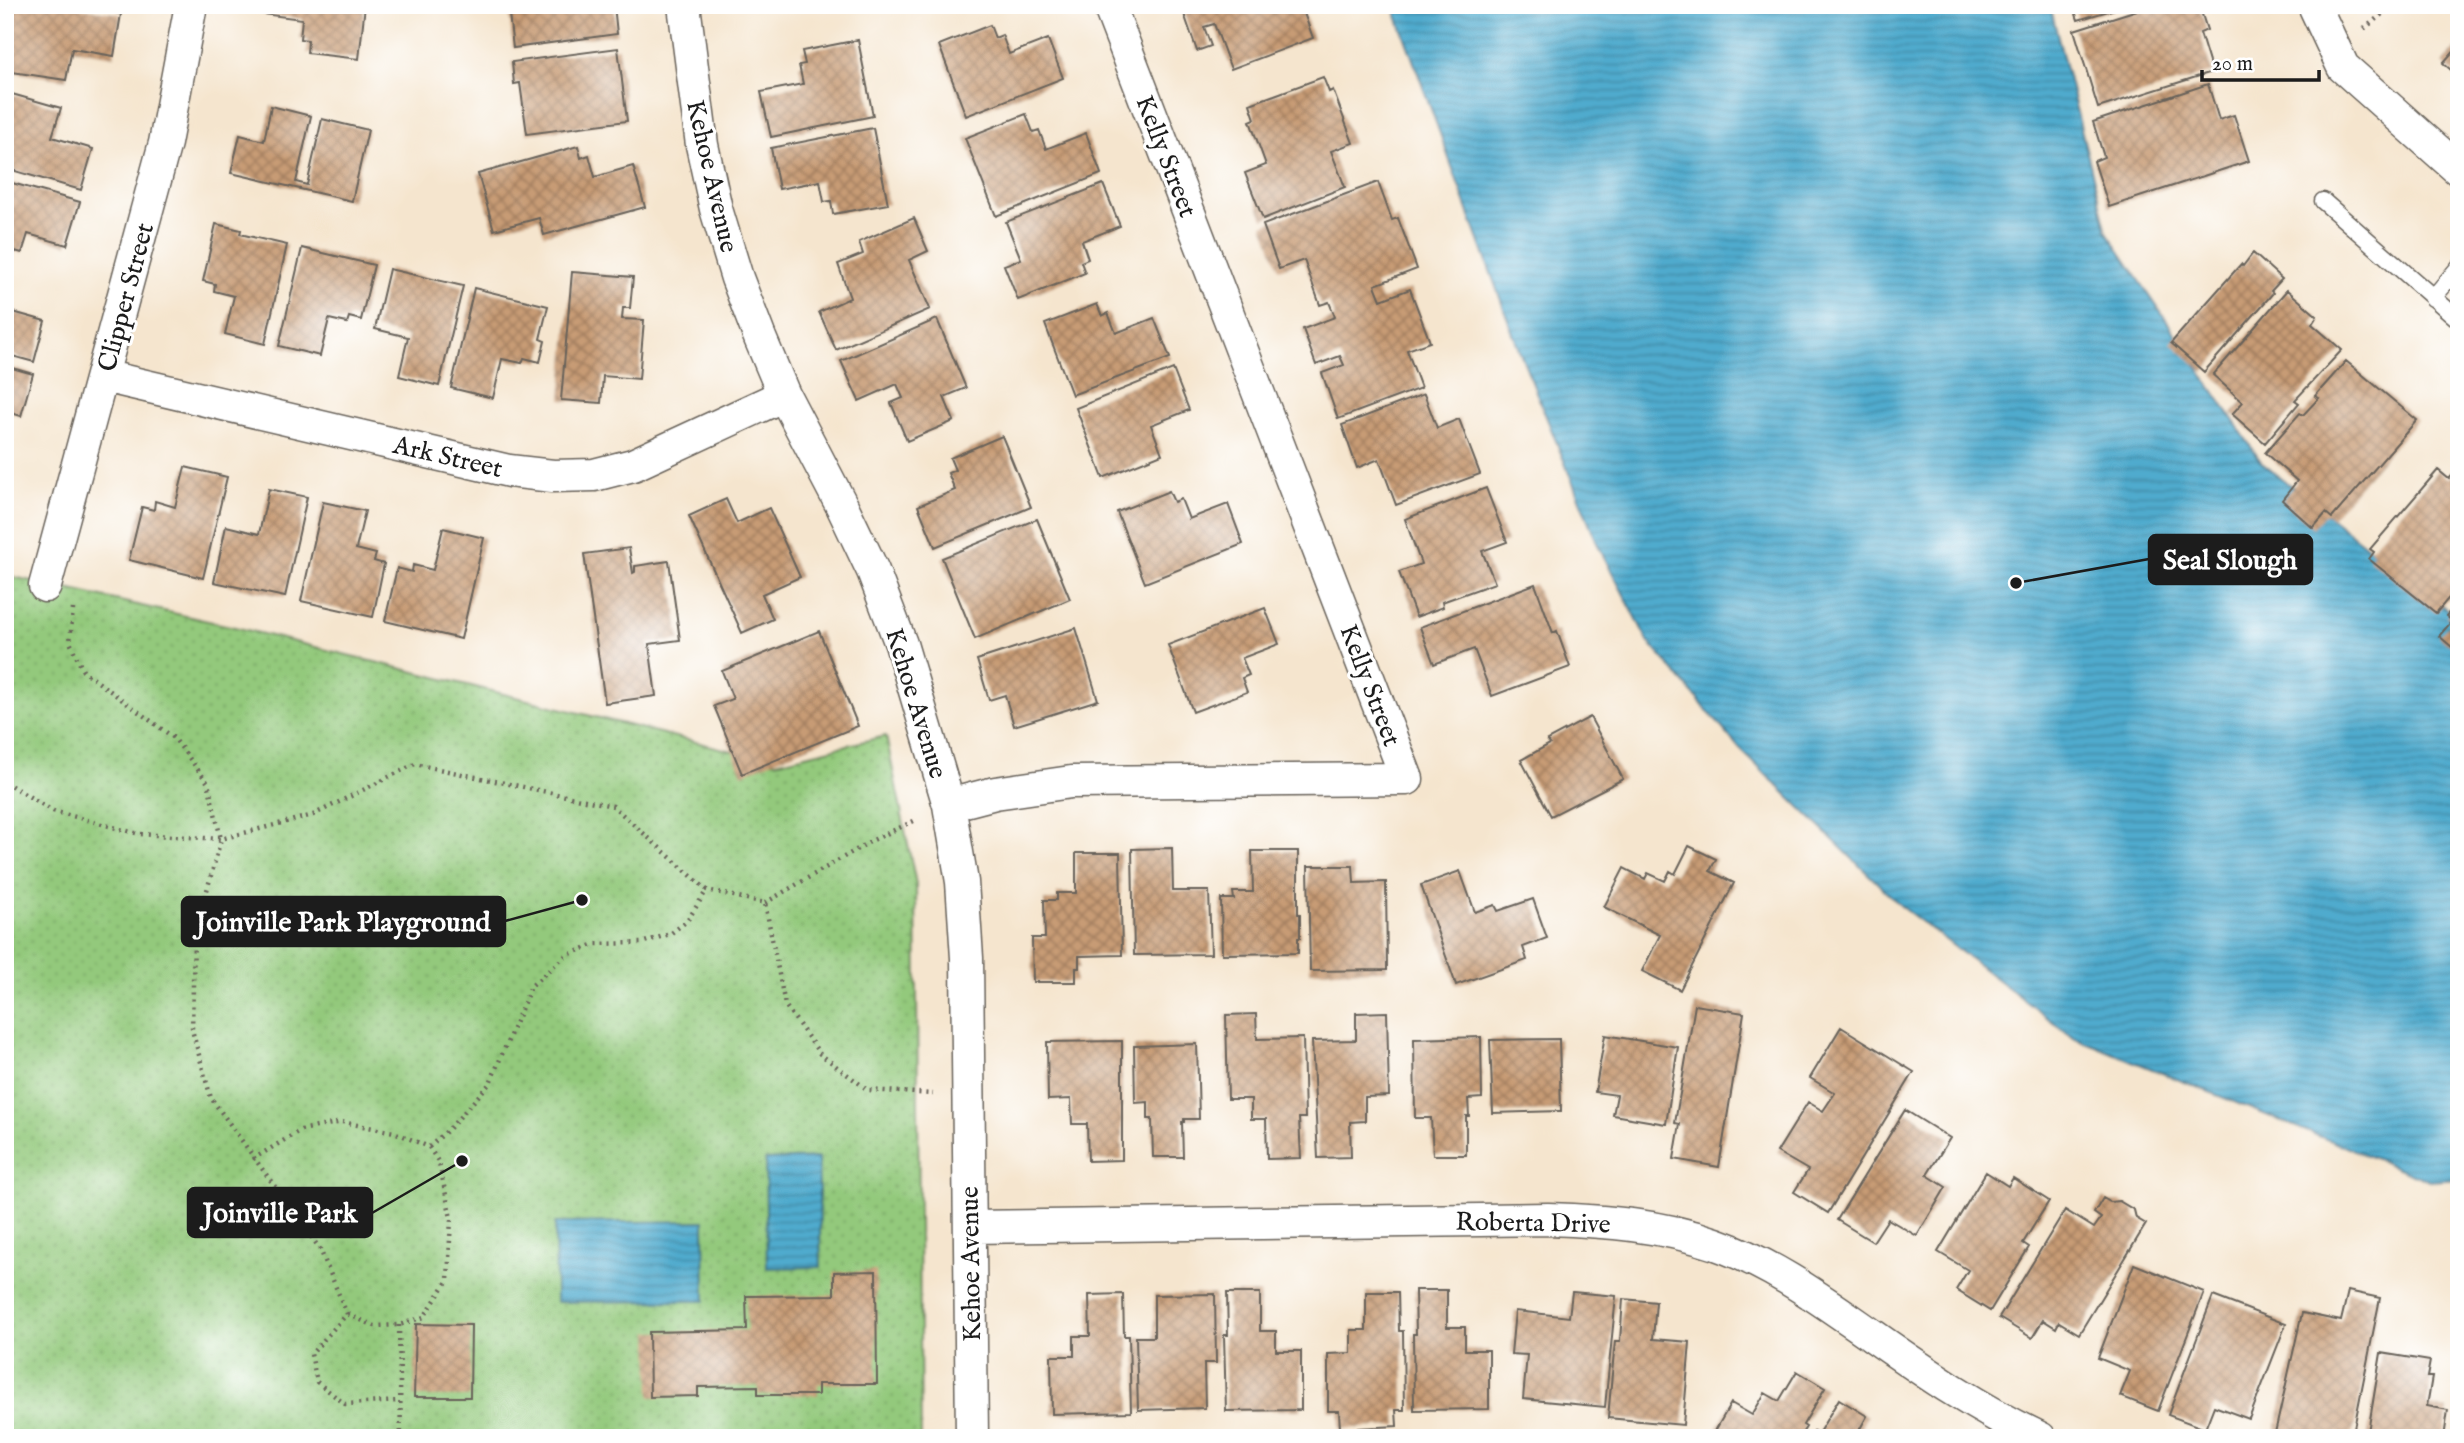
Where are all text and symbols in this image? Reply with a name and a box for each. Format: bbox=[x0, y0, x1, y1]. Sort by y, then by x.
scale bar bbox=[2202, 38, 2319, 82]
text: 20 m bbox=[2212, 51, 2253, 78]
street label: Kelly Street bbox=[1127, 91, 1204, 222]
street label: Kehoe Avenue bbox=[678, 97, 745, 256]
street label: Clipper Street bbox=[91, 219, 162, 375]
street label: Ark Street bbox=[389, 429, 506, 486]
callout: Seal Slough bbox=[2149, 535, 2312, 584]
text: Seal Slough bbox=[2163, 544, 2298, 579]
street label: Kelly Street bbox=[1331, 620, 1408, 751]
street label: Kehoe Avenue bbox=[877, 624, 954, 783]
callout: Joinville Park Playground bbox=[182, 897, 505, 946]
text: Joinville Park Playground bbox=[192, 906, 492, 941]
street label: Kehoe Avenue bbox=[954, 1186, 989, 1342]
callout: Joinville Park bbox=[188, 1188, 372, 1237]
text: Joinville Park bbox=[198, 1197, 359, 1232]
street label: Roberta Drive bbox=[1455, 1206, 1611, 1241]

